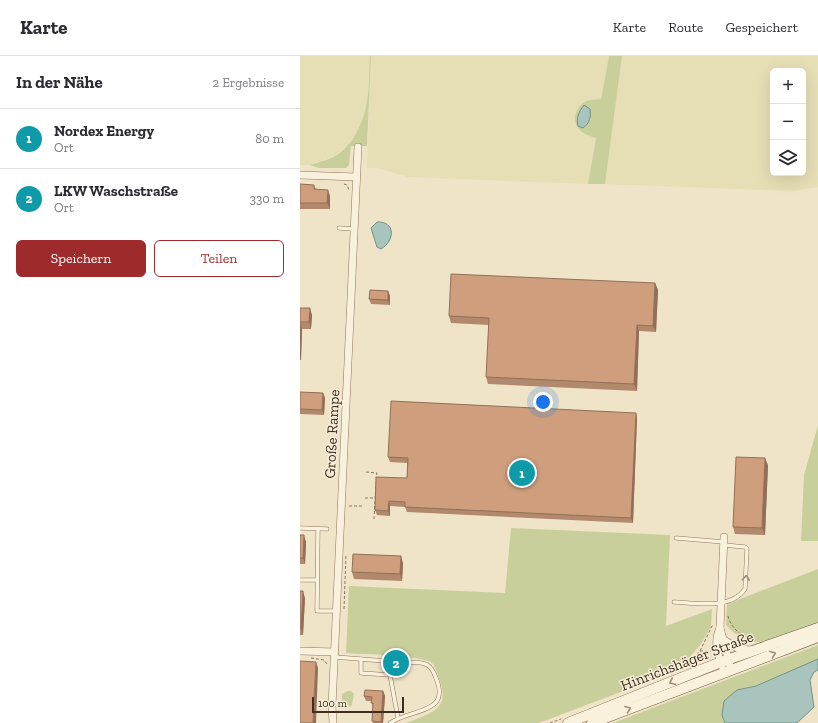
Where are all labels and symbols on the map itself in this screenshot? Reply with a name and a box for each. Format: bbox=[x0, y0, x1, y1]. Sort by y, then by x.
street label: Große Rampe bbox=[321, 389, 343, 479]
your location bbox=[533, 392, 553, 412]
pin: 1 bbox=[509, 458, 535, 488]
one-way arrow bbox=[741, 575, 750, 581]
street label: Hinrichshäger Straße bbox=[618, 627, 756, 695]
pin: 2 bbox=[383, 648, 409, 678]
one-way arrow bbox=[769, 651, 776, 659]
one-way arrow bbox=[668, 677, 676, 685]
scale bar bbox=[312, 695, 404, 714]
one-way arrow bbox=[625, 706, 632, 714]

